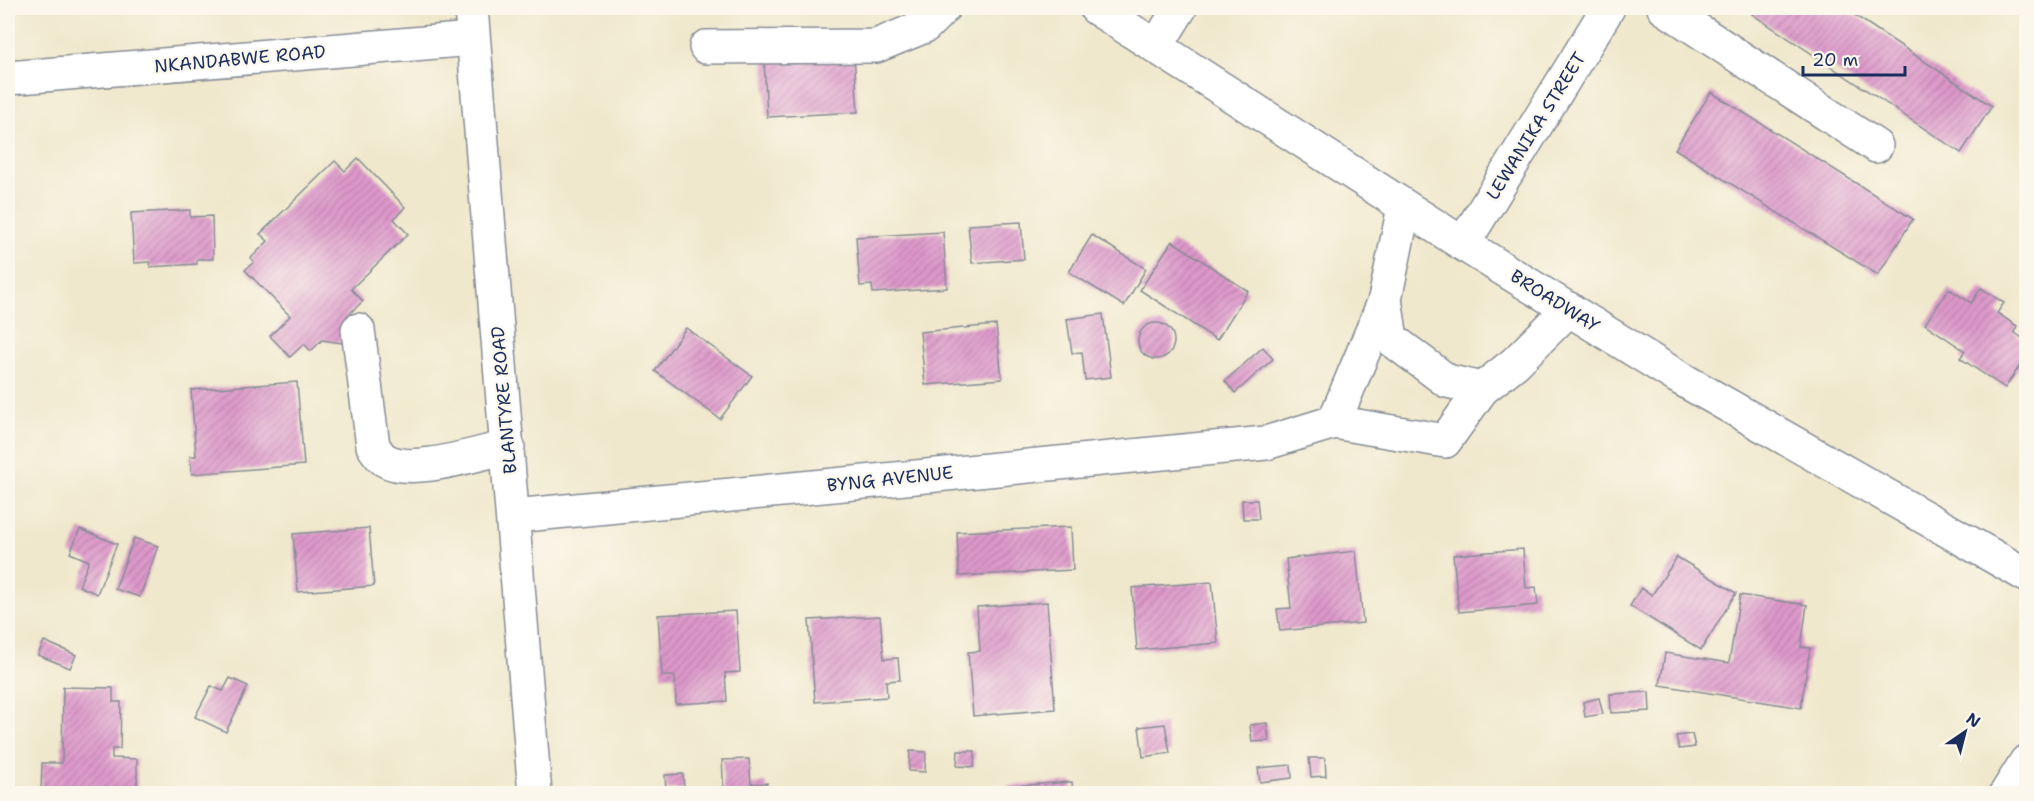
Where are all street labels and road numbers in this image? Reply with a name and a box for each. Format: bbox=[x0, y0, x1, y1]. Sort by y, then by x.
street label: NKANDABWE ROAD bbox=[153, 40, 327, 78]
street label: LEWANIKA STREET bbox=[1481, 48, 1591, 204]
street label: BROADWAY bbox=[1506, 264, 1604, 338]
street label: BLANTYRE ROAD bbox=[486, 325, 522, 475]
street label: BYNG AVENUE bbox=[826, 460, 954, 498]

